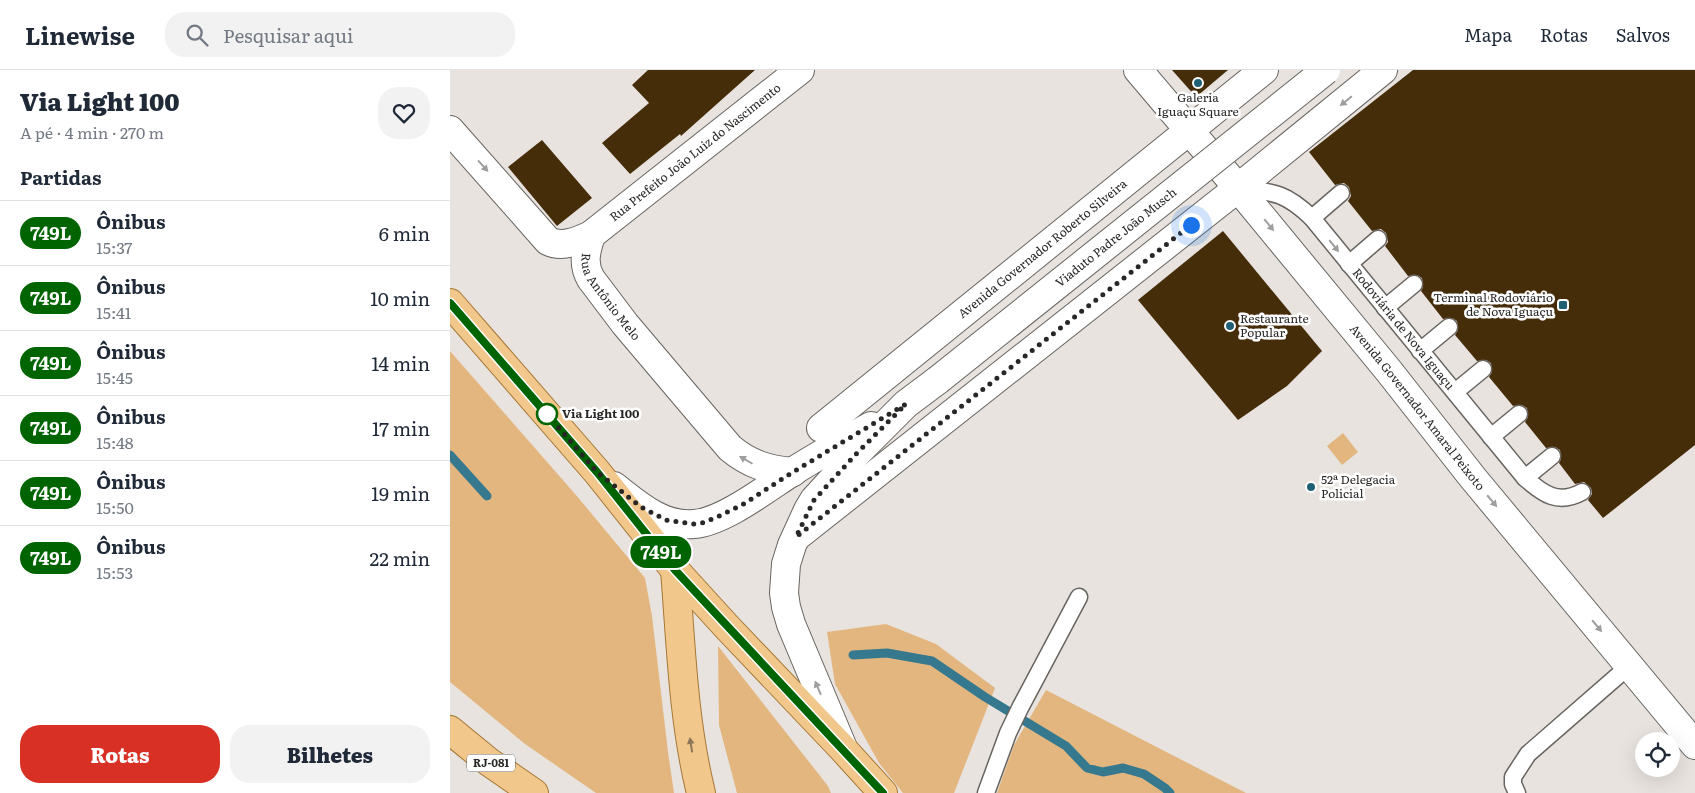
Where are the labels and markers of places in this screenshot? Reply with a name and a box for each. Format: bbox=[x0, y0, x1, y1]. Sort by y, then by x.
marker: Galeria Iguaçu Square bbox=[1192, 77, 1204, 89]
place label: Galeria Iguaçu Square bbox=[1157, 88, 1239, 120]
place label: Terminal Rodoviário de Nova Iguaçu bbox=[1433, 288, 1553, 320]
marker: Terminal Rodoviário de Nova Iguaçu bbox=[1557, 299, 1569, 311]
place label: Restaurante Popular bbox=[1240, 309, 1309, 341]
marker: Restaurante Popular bbox=[1224, 320, 1236, 332]
marker: Via Light 100 bbox=[536, 403, 558, 425]
place label: Via Light 100 bbox=[562, 404, 640, 422]
place label: 52ª Delegacia Policial bbox=[1321, 470, 1396, 502]
marker: 52ª Delegacia Policial bbox=[1305, 481, 1317, 493]

